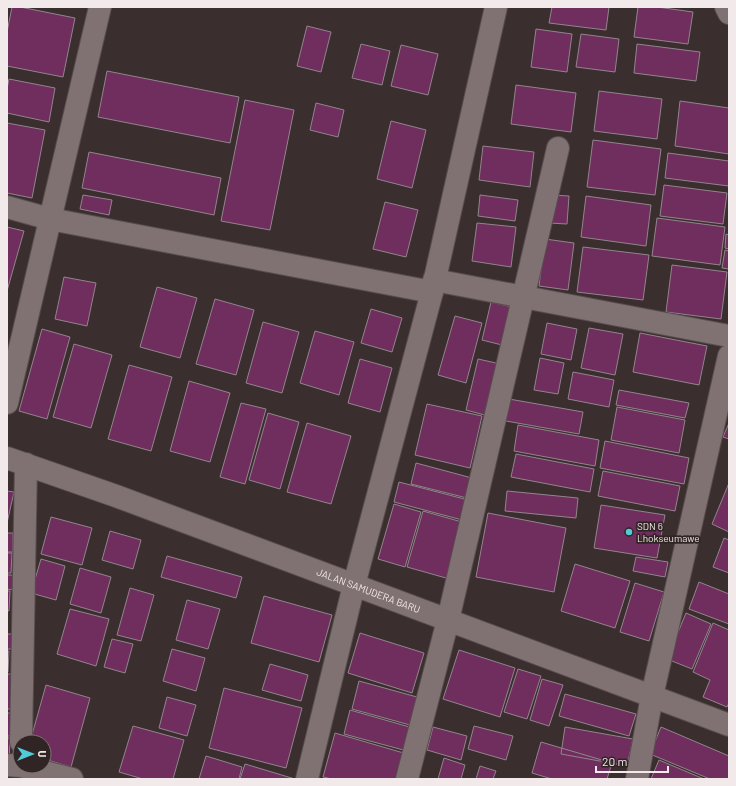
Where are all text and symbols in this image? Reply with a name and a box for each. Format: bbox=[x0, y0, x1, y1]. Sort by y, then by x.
place label: SDN 6 Lhokseumawe bbox=[637, 520, 700, 544]
marker: SDN 6 Lhokseumawe bbox=[624, 527, 634, 537]
street label: JALAN SAMUDERA BARU bbox=[315, 565, 422, 615]
north arrow bbox=[12, 734, 52, 774]
scale bar bbox=[596, 748, 668, 774]
text: U bbox=[36, 751, 49, 758]
text: 20 m bbox=[602, 754, 628, 768]

